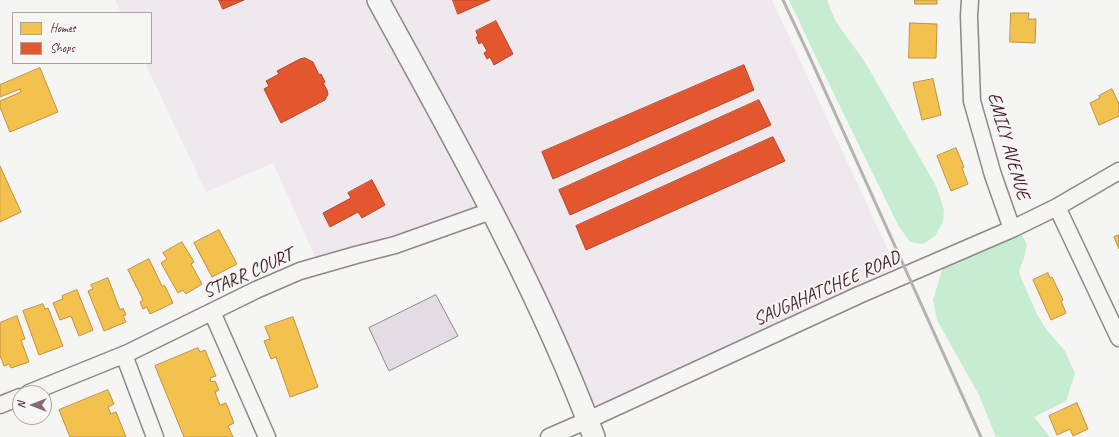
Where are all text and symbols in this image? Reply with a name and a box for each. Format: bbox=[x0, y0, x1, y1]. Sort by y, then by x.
legend bbox=[12, 12, 152, 64]
text: Homes bbox=[50, 20, 76, 36]
text: Shops bbox=[50, 40, 75, 56]
street label: EMILY AVENUE bbox=[982, 90, 1034, 202]
street label: STARR COURT bbox=[199, 244, 297, 304]
street label: SAUGAHATCHEE ROAD bbox=[750, 246, 904, 332]
north arrow bbox=[12, 385, 52, 425]
text: N bbox=[14, 402, 28, 408]

